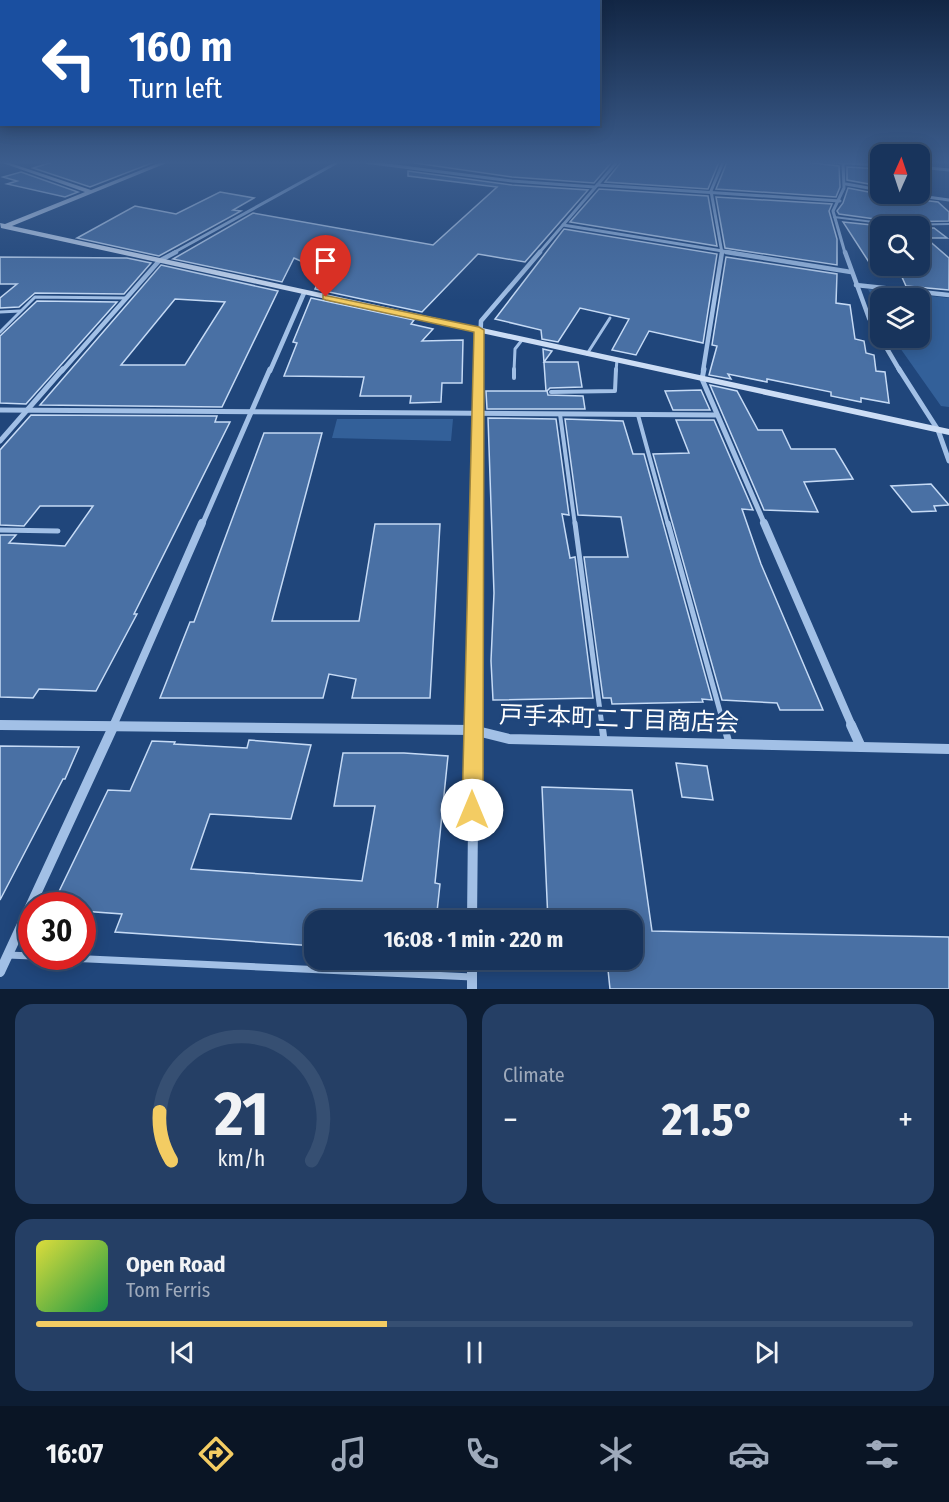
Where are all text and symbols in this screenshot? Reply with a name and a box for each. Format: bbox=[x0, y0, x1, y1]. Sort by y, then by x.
text: 160 m bbox=[129, 22, 232, 72]
icon: left bbox=[30, 24, 108, 102]
text: Turn left bbox=[129, 73, 222, 105]
north arrow bbox=[870, 144, 930, 204]
map controls bbox=[870, 144, 930, 348]
button: search bbox=[870, 216, 930, 276]
pin bbox=[300, 235, 351, 297]
icon: arrive bbox=[309, 244, 342, 277]
button: layers bbox=[870, 288, 930, 348]
street label: 戸手本町二丁目商店会 bbox=[499, 701, 739, 737]
position arrow bbox=[440, 778, 504, 842]
speed limit sign: 30 bbox=[18, 892, 96, 970]
text: 16:08 · 1 min · 220 m bbox=[384, 926, 563, 953]
text: Climate bbox=[503, 1063, 565, 1087]
text: 21 bbox=[213, 1077, 268, 1152]
text: 21.5° bbox=[662, 1093, 754, 1147]
text: − bbox=[503, 1100, 518, 1140]
text: + bbox=[898, 1100, 913, 1140]
text: km/h bbox=[217, 1146, 265, 1172]
text: Open Road bbox=[126, 1251, 226, 1278]
text: Tom Ferris bbox=[126, 1278, 210, 1302]
icon: previous bbox=[166, 1336, 199, 1369]
icon: pause bbox=[458, 1336, 491, 1369]
icon: next bbox=[750, 1336, 783, 1369]
icon: directions bbox=[195, 1433, 237, 1475]
icon: music bbox=[328, 1433, 370, 1475]
icon: phone bbox=[461, 1433, 503, 1475]
icon: climate bbox=[595, 1433, 637, 1475]
icon: car bbox=[728, 1433, 770, 1475]
icon: filters bbox=[861, 1433, 903, 1475]
text: 16:07 bbox=[46, 1438, 103, 1470]

